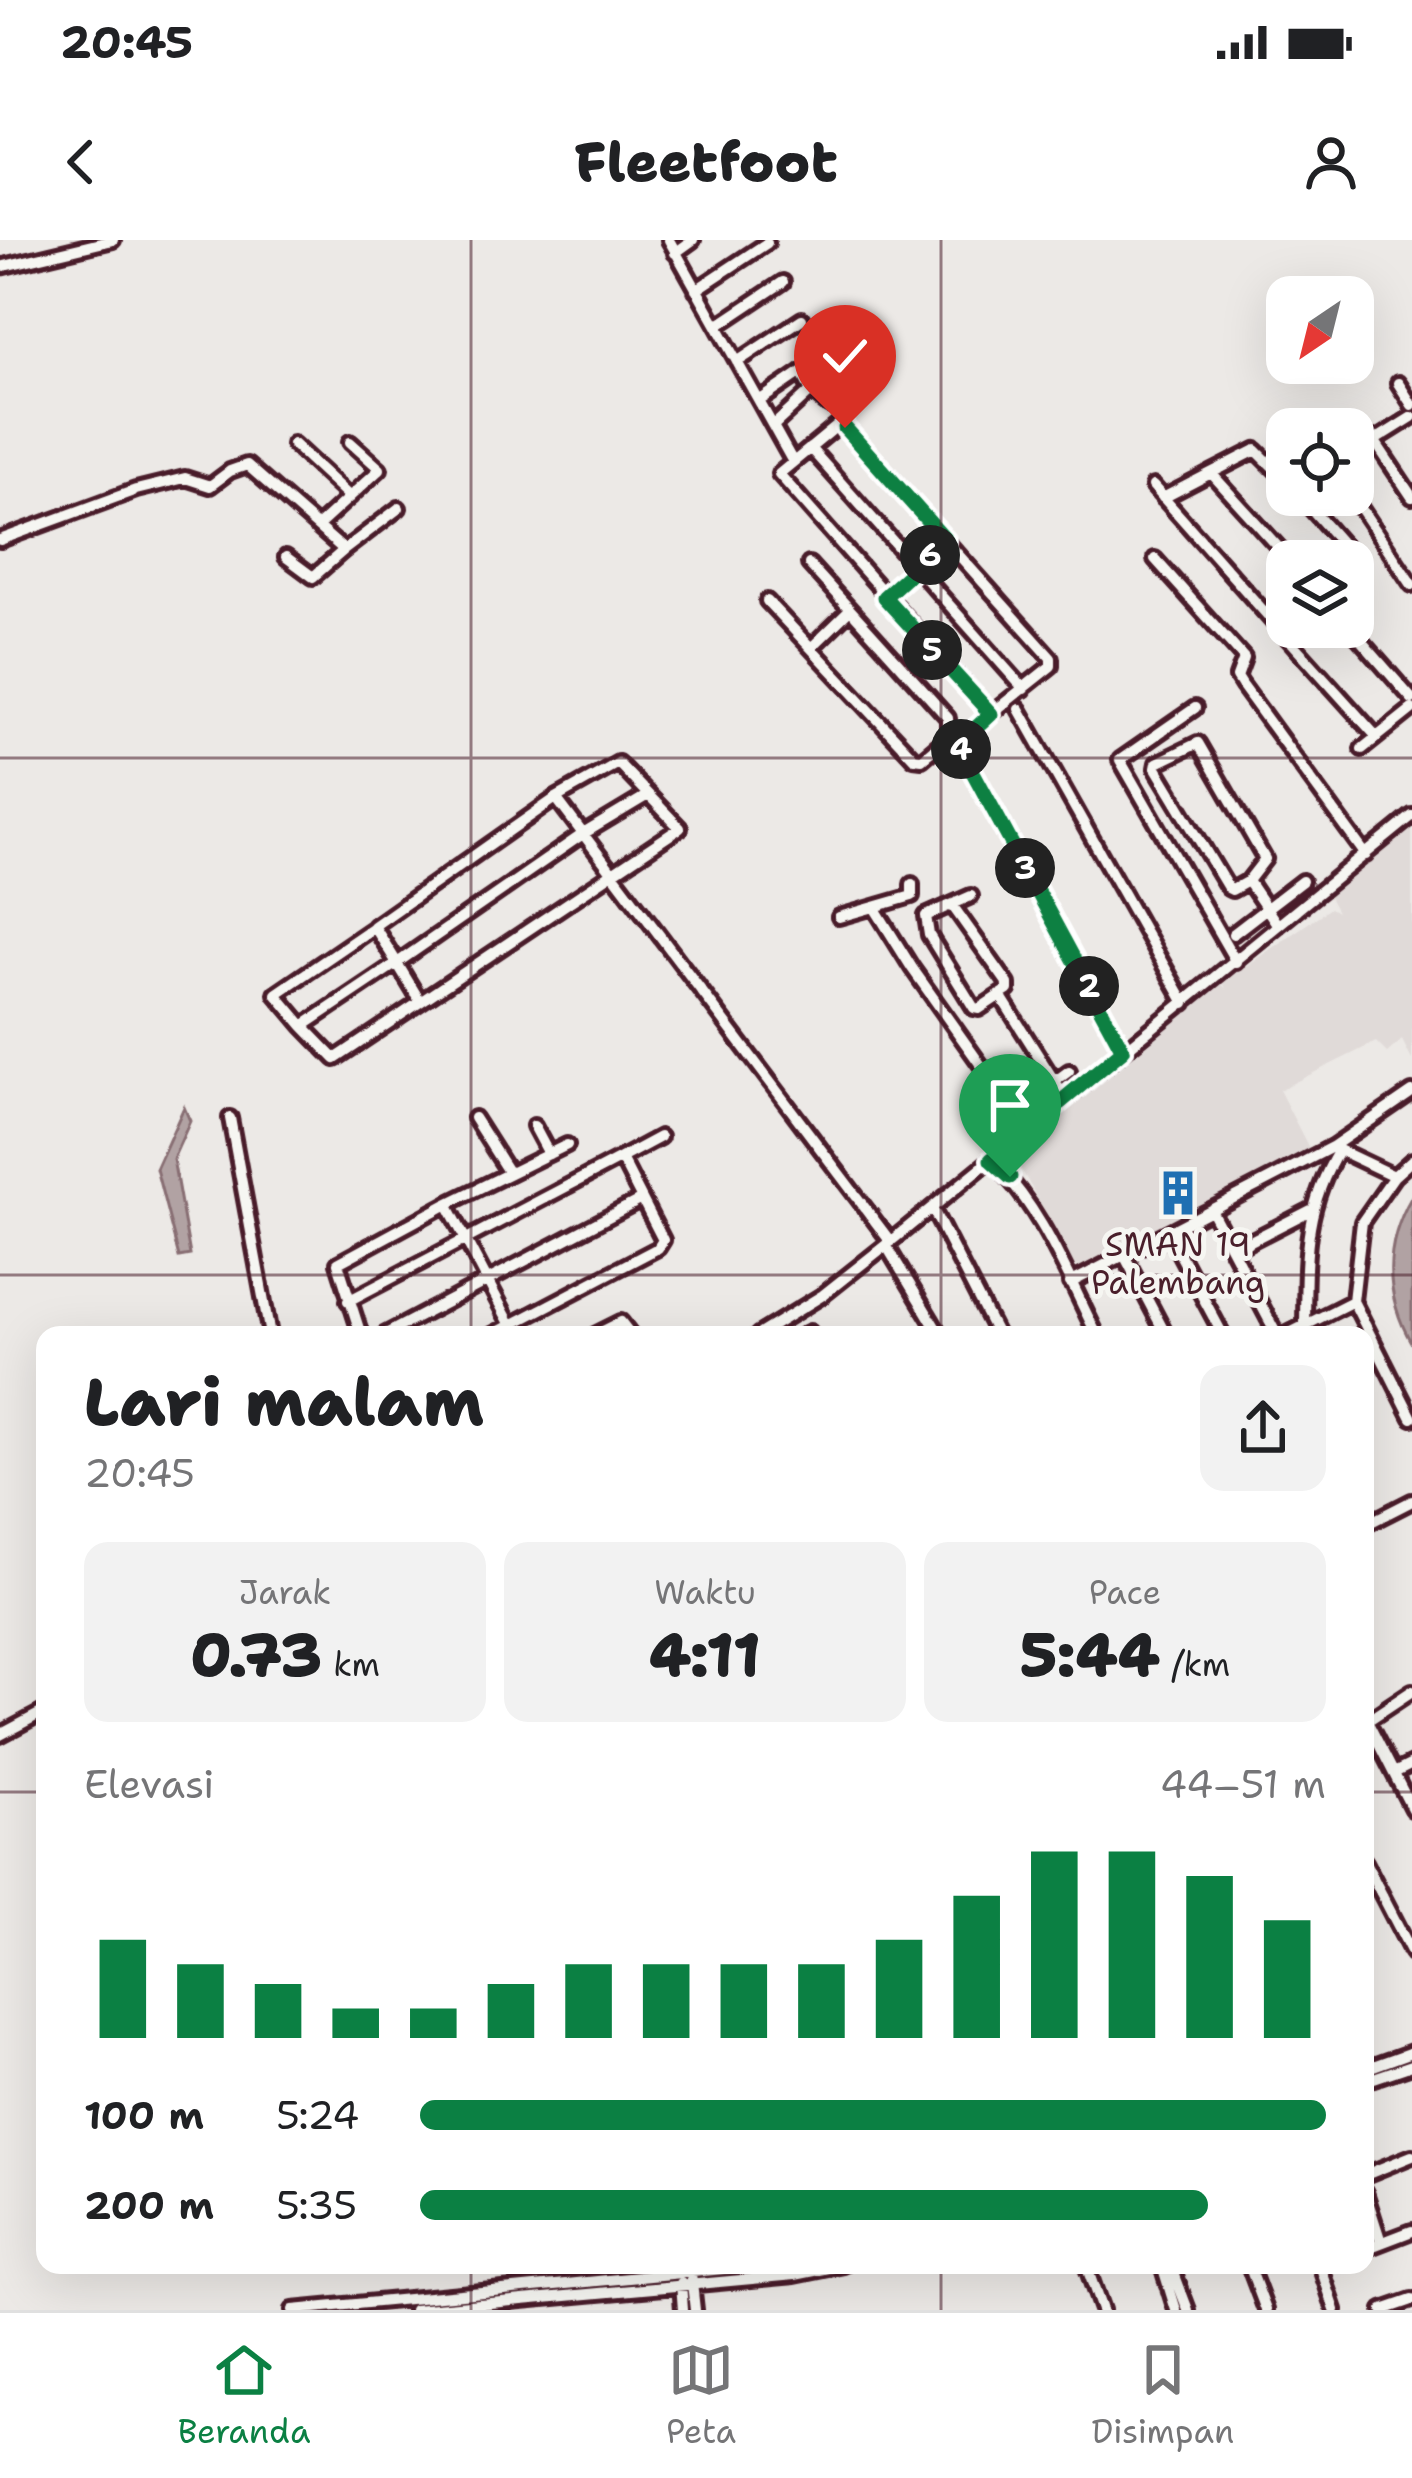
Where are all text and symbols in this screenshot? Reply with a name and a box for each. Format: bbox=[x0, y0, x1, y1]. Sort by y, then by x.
text: 20:45 bbox=[60, 12, 193, 72]
text: Fleetfoot bbox=[574, 126, 838, 198]
icon: back bbox=[48, 129, 114, 195]
icon: person bbox=[1298, 129, 1364, 195]
north arrow bbox=[1266, 276, 1374, 384]
map controls bbox=[1266, 276, 1374, 648]
pin bbox=[794, 305, 896, 428]
icon: check bbox=[812, 323, 878, 389]
button: locate bbox=[1266, 408, 1374, 516]
pin: 6 bbox=[900, 525, 960, 585]
text: 6 bbox=[918, 532, 942, 577]
button: layers bbox=[1266, 540, 1374, 648]
pin: 5 bbox=[902, 620, 962, 680]
text: 5 bbox=[922, 627, 942, 672]
pin: 4 bbox=[931, 719, 991, 779]
text: 4 bbox=[949, 726, 973, 771]
pin: 3 bbox=[995, 838, 1055, 898]
text: 3 bbox=[1013, 845, 1037, 890]
pin: 2 bbox=[1059, 956, 1119, 1016]
text: 2 bbox=[1077, 963, 1101, 1008]
pin bbox=[959, 1054, 1061, 1177]
icon: arrive bbox=[977, 1072, 1043, 1138]
building icon: SMAN 19 Palembang bbox=[1153, 1168, 1203, 1218]
place label: SMAN 19 Palembang bbox=[1091, 1222, 1265, 1305]
text: Lari malam bbox=[84, 1358, 484, 1446]
button: share bbox=[1200, 1365, 1326, 1491]
text: 20:45 bbox=[84, 1447, 195, 1499]
text: Jarak bbox=[239, 1570, 331, 1615]
text: Waktu bbox=[654, 1570, 756, 1615]
text: Pace bbox=[1089, 1570, 1161, 1615]
text: 0.73 bbox=[190, 1615, 322, 1695]
text: 4:11 bbox=[649, 1615, 761, 1695]
text: 5:44 bbox=[1020, 1615, 1160, 1695]
text: km bbox=[322, 1642, 380, 1687]
text: /km bbox=[1160, 1642, 1230, 1687]
text: Elevasi bbox=[84, 1758, 214, 1810]
text: 44–51 m bbox=[1160, 1758, 1326, 1810]
text: 100 m bbox=[84, 2089, 204, 2141]
text: 5:24 bbox=[276, 2089, 359, 2141]
text: 200 m bbox=[84, 2179, 214, 2231]
text: 5:35 bbox=[276, 2179, 357, 2231]
tab: Beranda bbox=[178, 2337, 310, 2454]
tab: Peta bbox=[666, 2337, 736, 2454]
tab: Disimpan bbox=[1091, 2337, 1234, 2454]

